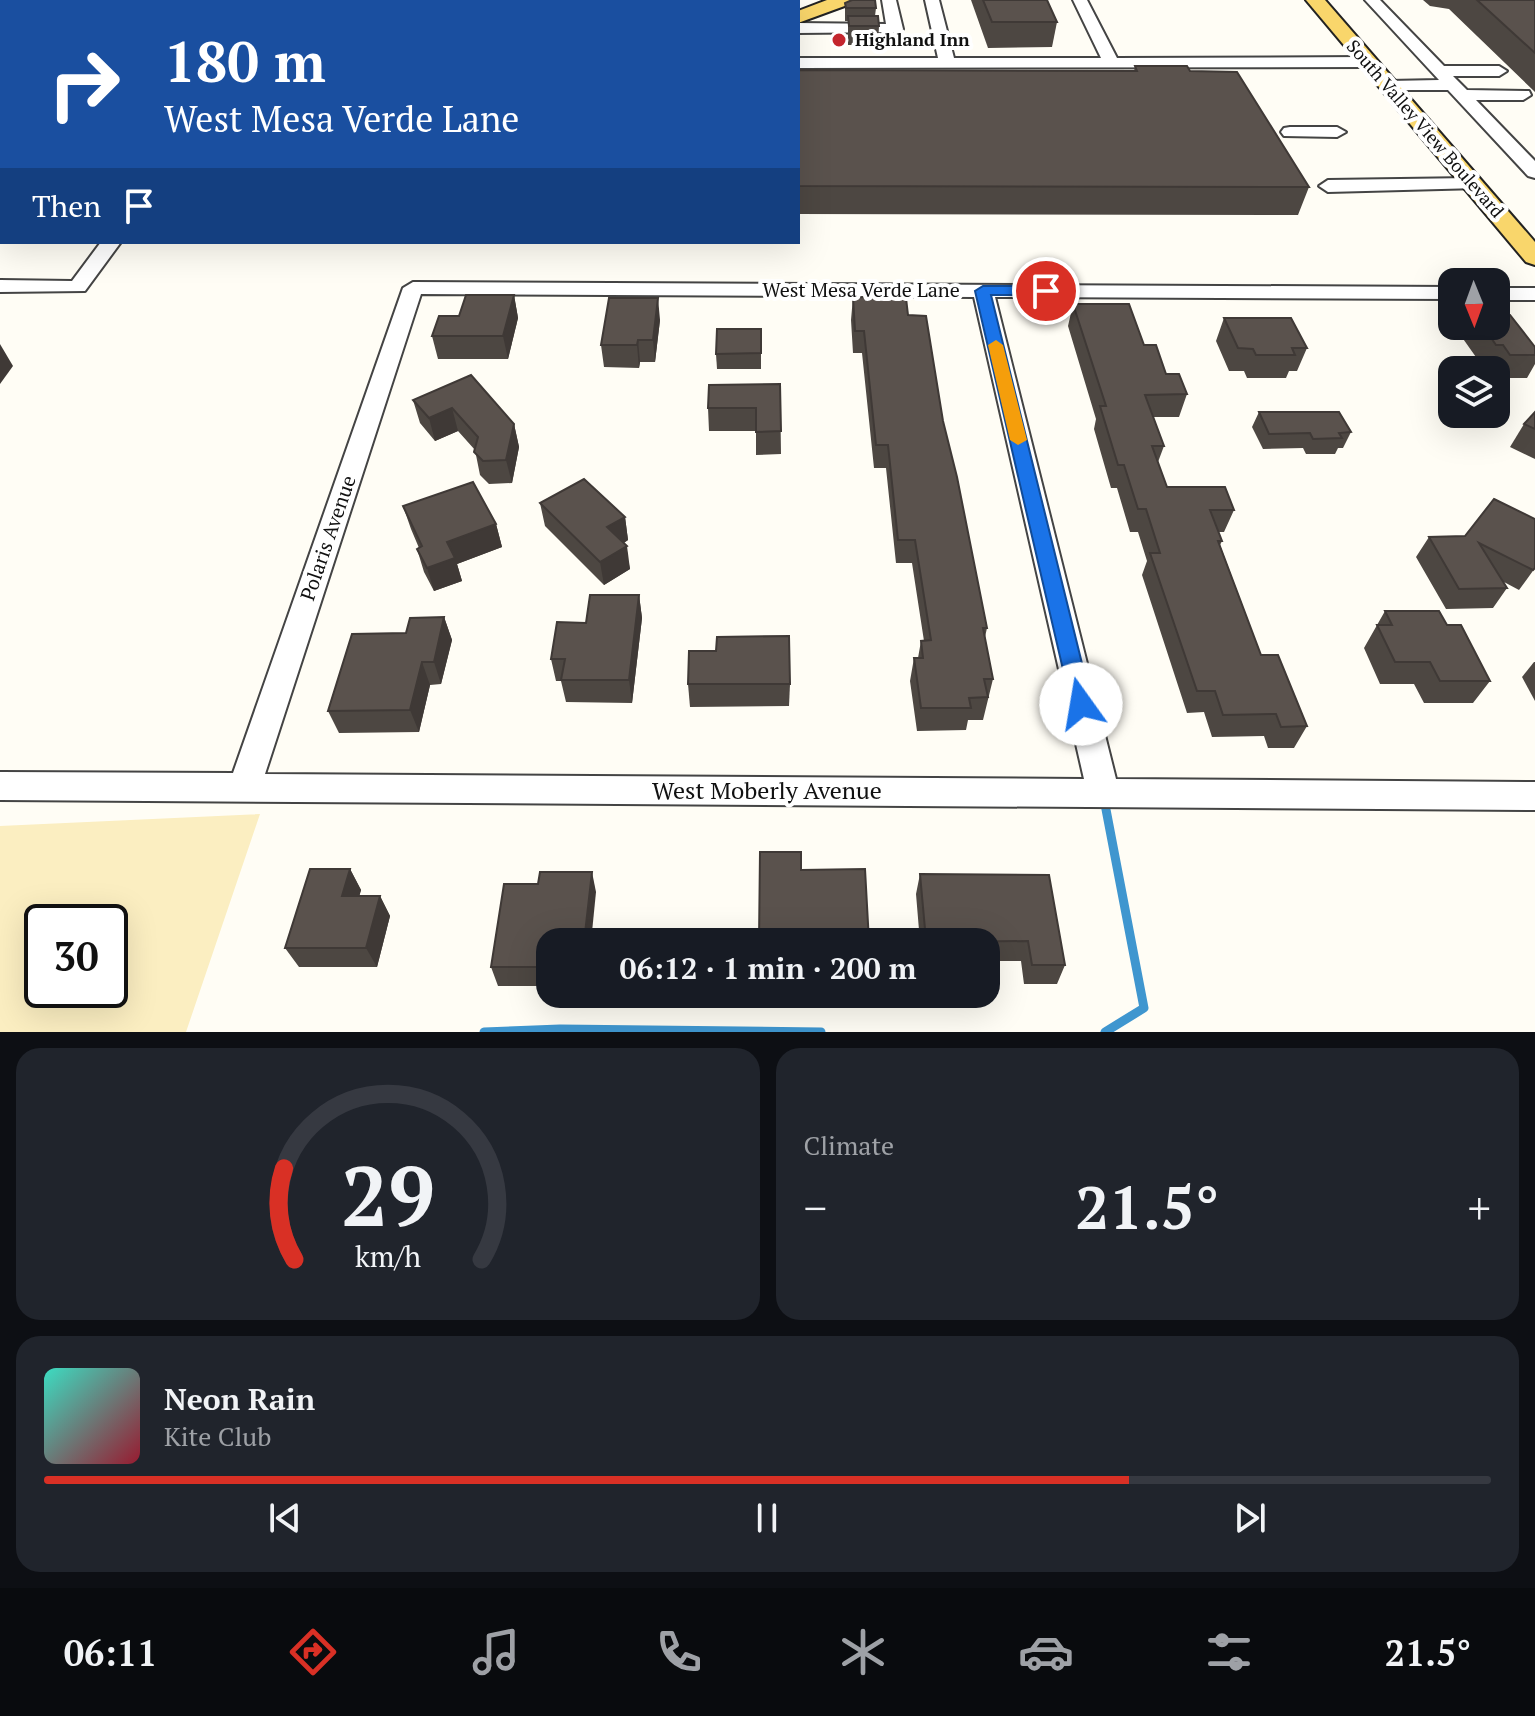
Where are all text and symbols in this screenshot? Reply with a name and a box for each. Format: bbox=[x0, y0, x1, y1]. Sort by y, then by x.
text: 180 m bbox=[164, 24, 326, 98]
place label: Highland Inn bbox=[855, 27, 970, 51]
marker: Highland Inn bbox=[830, 31, 848, 49]
icon: right bbox=[32, 32, 136, 136]
street label: South Valley View Boulevard bbox=[1342, 34, 1510, 222]
text: West Mesa Verde Lane bbox=[164, 95, 519, 142]
icon: arrive bbox=[117, 184, 161, 228]
text: Then bbox=[32, 186, 101, 226]
pin bbox=[1012, 257, 1080, 325]
north arrow bbox=[1438, 268, 1510, 340]
map controls bbox=[1438, 268, 1510, 428]
icon: arrive bbox=[1024, 269, 1068, 313]
street label: West Mesa Verde Lane bbox=[762, 276, 960, 303]
button: layers bbox=[1438, 356, 1510, 428]
street label: Polaris Avenue bbox=[293, 472, 362, 604]
position arrow bbox=[1039, 662, 1123, 746]
street label: West Moberly Avenue bbox=[652, 774, 882, 806]
speed limit sign: 30 bbox=[24, 904, 128, 1008]
text: 06:12 · 1 min · 200 m bbox=[620, 948, 916, 988]
text: Climate bbox=[804, 1128, 894, 1162]
text: 29 bbox=[341, 1140, 435, 1250]
text: 21.5° bbox=[1075, 1167, 1219, 1246]
text: − bbox=[804, 1178, 827, 1237]
text: + bbox=[1468, 1178, 1491, 1237]
text: km/h bbox=[355, 1237, 421, 1275]
text: Neon Rain bbox=[164, 1379, 315, 1419]
text: Kite Club bbox=[164, 1419, 271, 1453]
icon: previous bbox=[263, 1496, 307, 1540]
icon: pause bbox=[745, 1496, 789, 1540]
icon: next bbox=[1228, 1496, 1272, 1540]
icon: directions bbox=[285, 1624, 341, 1680]
icon: music bbox=[468, 1624, 524, 1680]
icon: phone bbox=[651, 1624, 707, 1680]
icon: climate bbox=[835, 1624, 891, 1680]
icon: car bbox=[1018, 1624, 1074, 1680]
icon: filters bbox=[1201, 1624, 1257, 1680]
text: 06:11 bbox=[64, 1629, 157, 1676]
text: 21.5° bbox=[1385, 1629, 1471, 1676]

